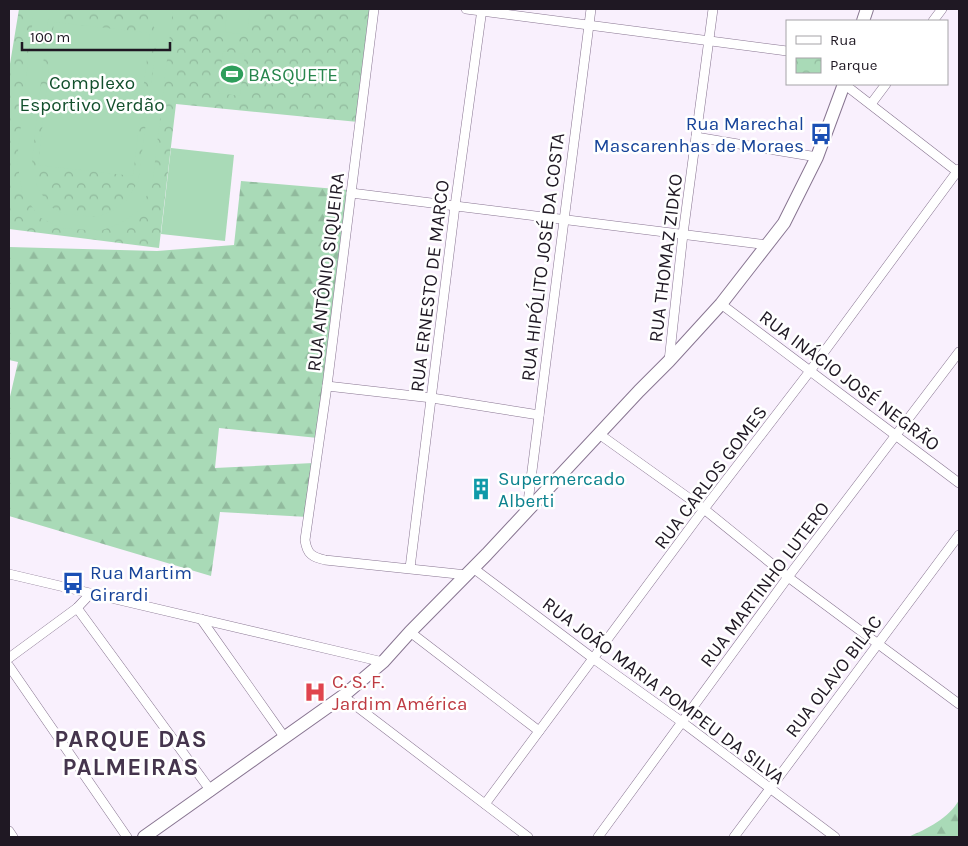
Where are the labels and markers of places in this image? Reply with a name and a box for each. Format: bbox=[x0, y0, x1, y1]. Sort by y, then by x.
sports icon: BASQUETE bbox=[219, 61, 245, 87]
place label: BASQUETE bbox=[248, 64, 338, 86]
place label: Rua Marechal Mascarenhas de Moraes bbox=[594, 113, 804, 157]
bus stop icon: Rua Marechal Mascarenhas de Moraes bbox=[808, 121, 834, 147]
place label: Supermercado Alberti bbox=[498, 468, 625, 512]
building icon: Supermercado Alberti bbox=[468, 476, 494, 502]
place label: Rua Martim Girardi bbox=[90, 562, 192, 606]
bus stop icon: Rua Martim Girardi bbox=[60, 570, 86, 596]
place label: C. S. F. Jardim América bbox=[332, 671, 467, 715]
hospital icon: C. S. F. Jardim América bbox=[302, 679, 328, 705]

